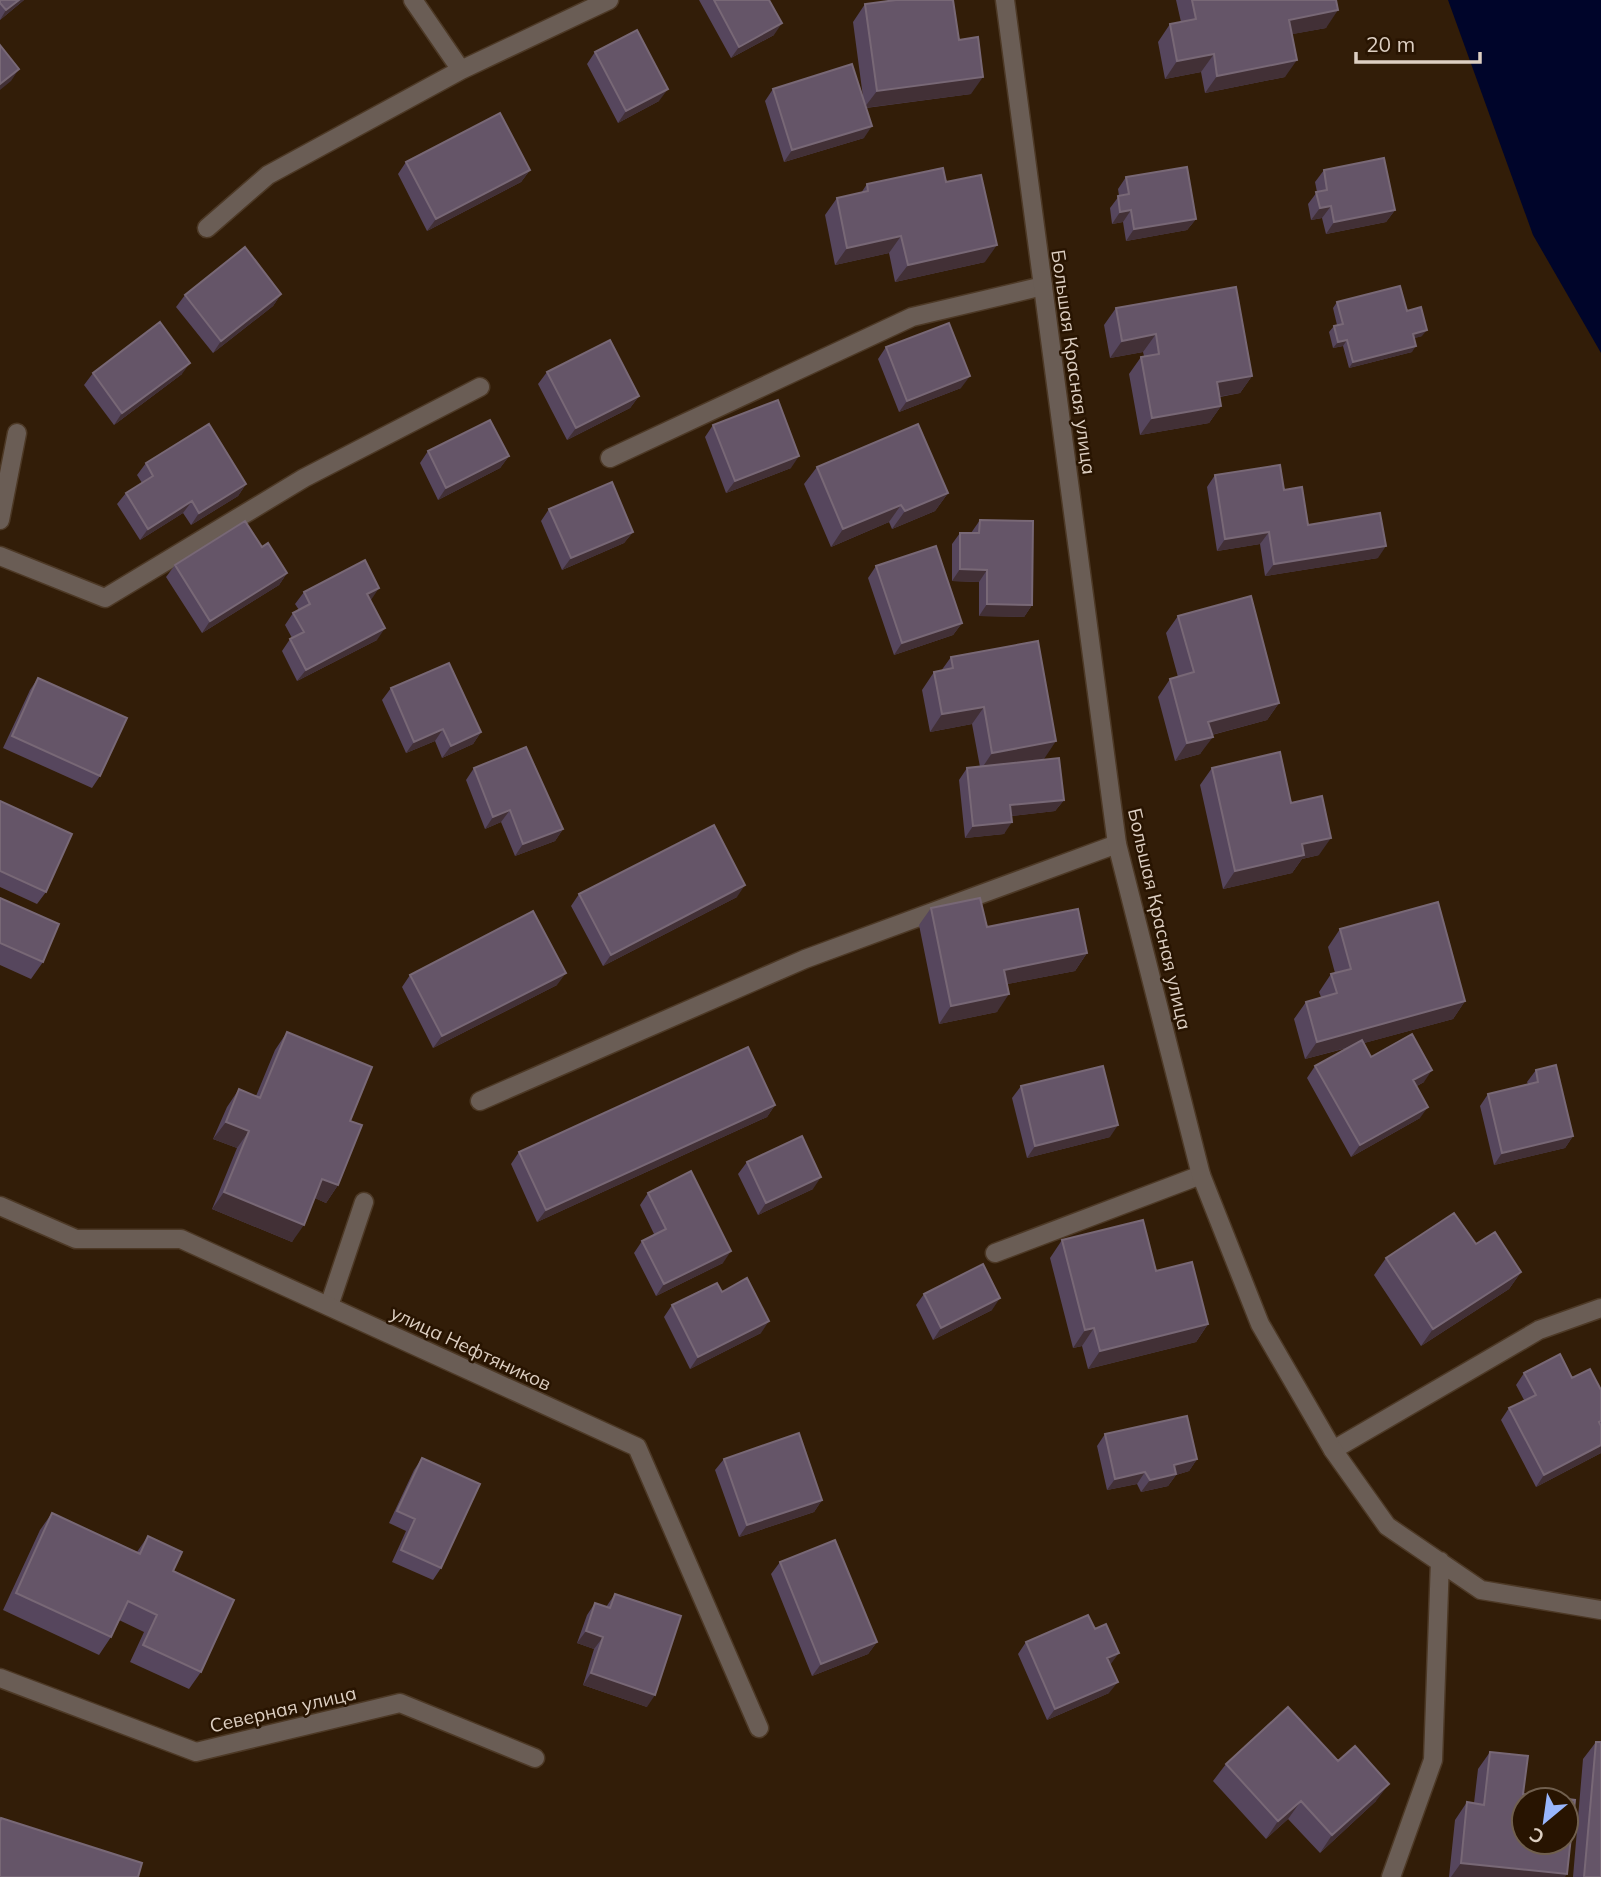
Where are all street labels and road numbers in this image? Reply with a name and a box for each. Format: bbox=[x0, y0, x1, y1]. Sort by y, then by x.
street label: Большая Красная улица bbox=[1046, 248, 1102, 476]
street label: Большая Красная улица bbox=[1123, 806, 1197, 1032]
street label: улица Нефтяников bbox=[387, 1300, 555, 1396]
street label: Северная улица bbox=[207, 1680, 359, 1738]

